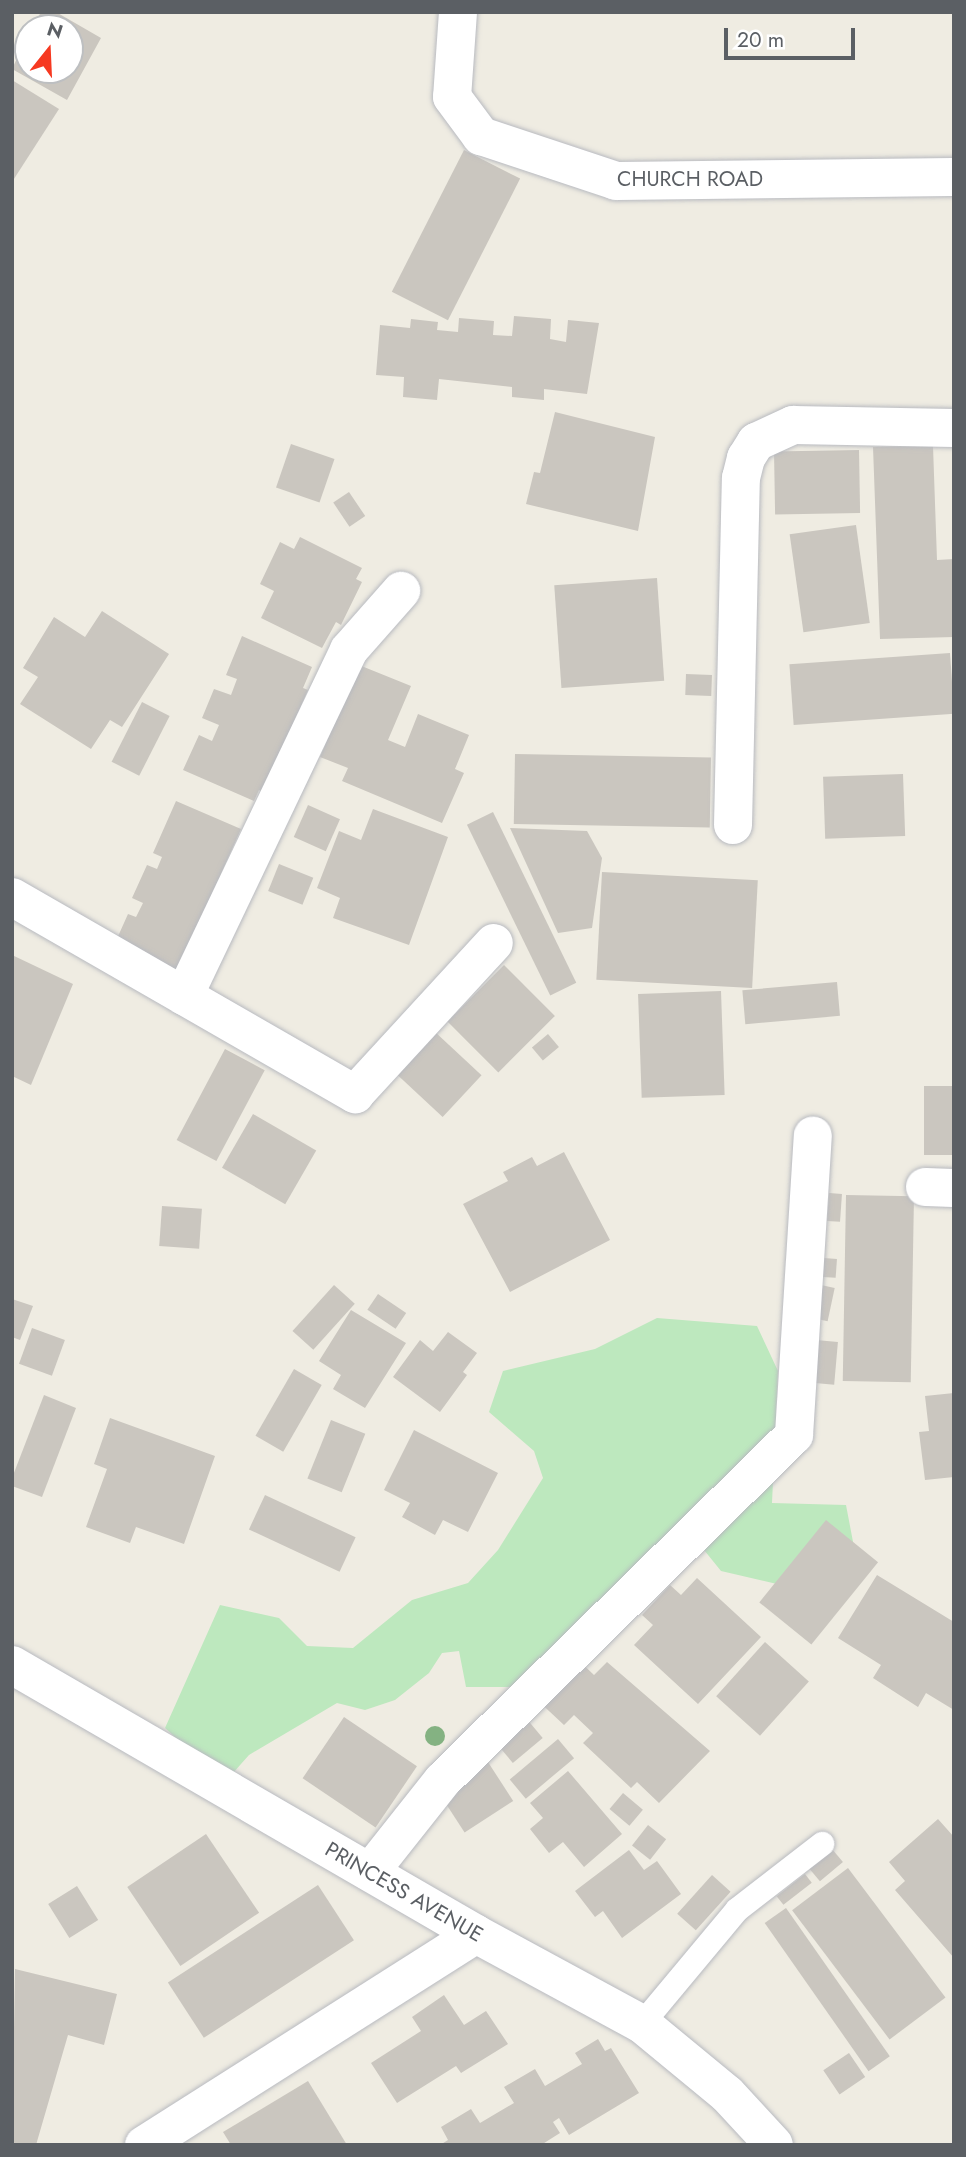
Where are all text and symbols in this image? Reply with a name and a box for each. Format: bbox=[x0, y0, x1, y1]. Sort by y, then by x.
north arrow bbox=[14, 14, 84, 84]
scale bar bbox=[728, 14, 859, 58]
text: N bbox=[44, 15, 66, 46]
text: 20 m bbox=[737, 25, 784, 55]
street label: CHURCH ROAD bbox=[617, 166, 763, 192]
street label: PRINCESS AVENUE bbox=[321, 1837, 487, 1947]

